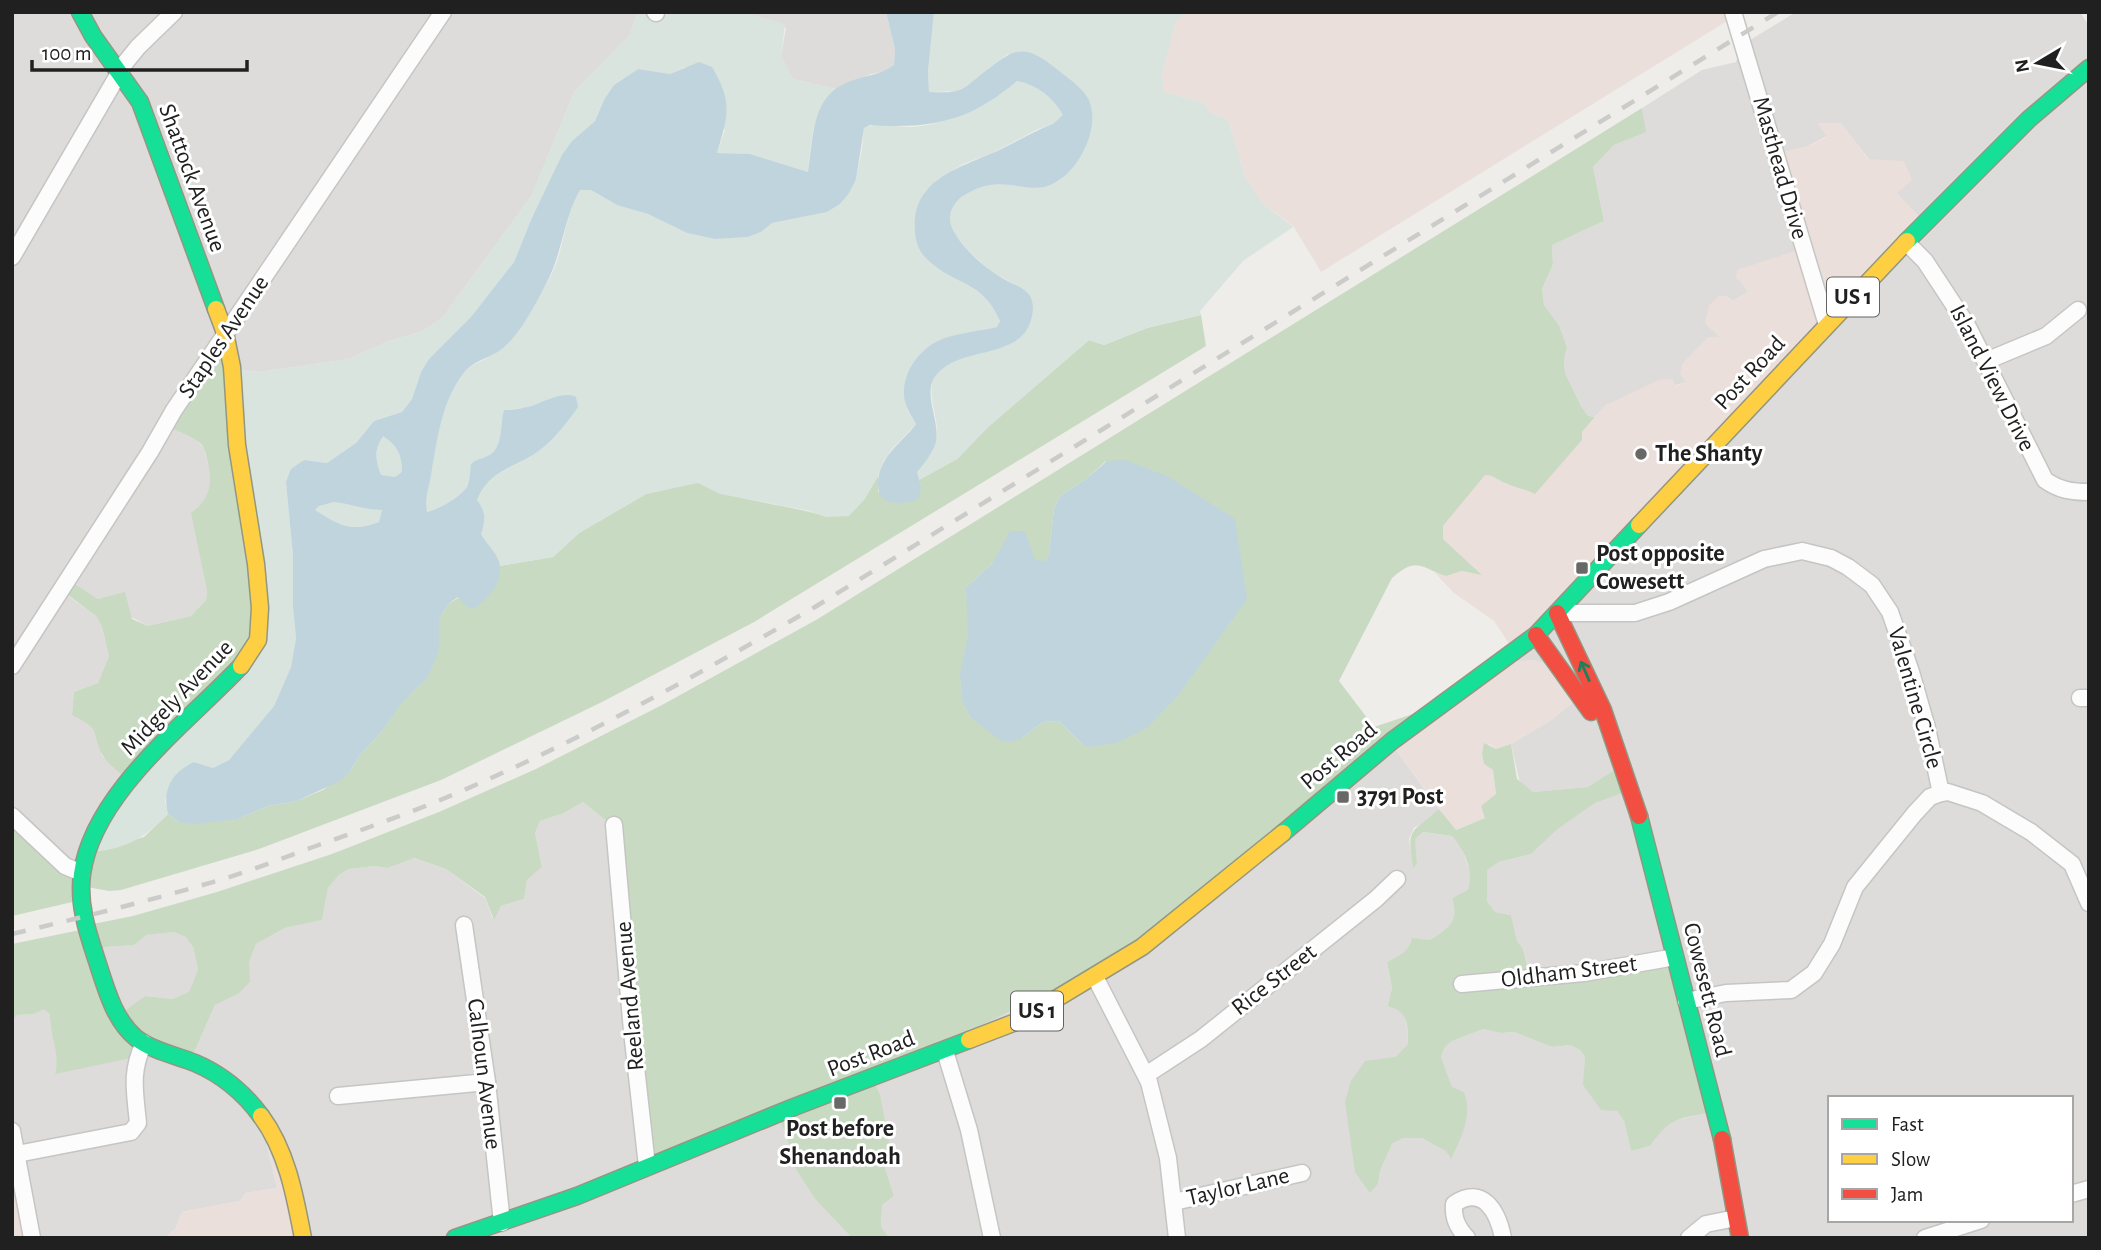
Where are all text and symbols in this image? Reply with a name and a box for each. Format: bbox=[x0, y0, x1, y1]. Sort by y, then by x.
scale bar bbox=[32, 28, 247, 72]
north arrow bbox=[2003, 28, 2073, 98]
text: 100 m bbox=[42, 43, 92, 64]
text: N bbox=[2012, 58, 2033, 74]
street label: Masthead Drive bbox=[1748, 94, 1812, 242]
street label: Shattock Avenue bbox=[154, 101, 230, 255]
street label: Staples Avenue bbox=[174, 271, 274, 403]
road number: US 1 bbox=[1827, 278, 1879, 316]
street label: Island View Drive bbox=[1945, 301, 2039, 455]
street label: Post Road bbox=[1710, 331, 1790, 415]
place label: The Shanty bbox=[1655, 442, 1763, 466]
marker: The Shanty bbox=[1633, 446, 1649, 462]
place label: Post opposite Cowesett bbox=[1596, 542, 1725, 594]
marker: Post opposite Cowesett bbox=[1574, 560, 1590, 576]
street label: Valentine Circle bbox=[1883, 625, 1947, 771]
street label: Midgely Avenue bbox=[116, 636, 238, 760]
one-way arrow bbox=[1578, 661, 1591, 682]
street label: Post Road bbox=[1296, 717, 1382, 795]
place label: 3791 Post bbox=[1357, 785, 1443, 809]
marker: 3791 Post bbox=[1335, 789, 1351, 805]
street label: Reeland Avenue bbox=[612, 920, 648, 1072]
street label: Cowesett Road bbox=[1679, 920, 1735, 1060]
street label: Rice Street bbox=[1227, 940, 1321, 1020]
street label: Oldham Street bbox=[1500, 952, 1639, 992]
road number: US 1 bbox=[1011, 992, 1063, 1030]
street label: Calhoun Avenue bbox=[463, 997, 505, 1151]
street label: Post Road bbox=[824, 1026, 918, 1082]
marker: Post before Shenandoah bbox=[832, 1095, 848, 1111]
legend bbox=[1828, 1096, 2073, 1222]
text: Fast bbox=[1891, 1114, 1924, 1135]
place label: Post before Shenandoah bbox=[779, 1117, 901, 1169]
text: Slow bbox=[1891, 1149, 1930, 1170]
street label: Taylor Lane bbox=[1184, 1164, 1292, 1210]
text: Jam bbox=[1891, 1184, 1923, 1205]

